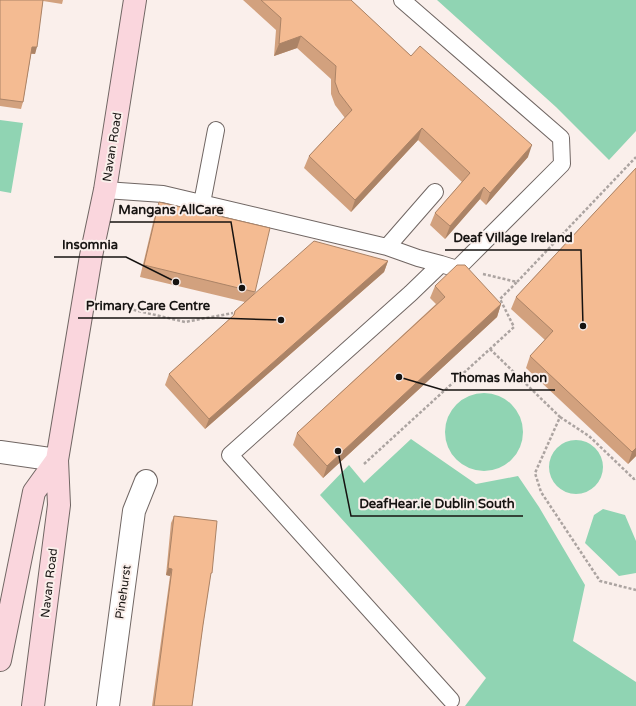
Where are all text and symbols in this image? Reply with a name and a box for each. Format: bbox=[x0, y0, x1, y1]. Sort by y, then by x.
street label: Navan Road bbox=[100, 111, 124, 183]
callout: Mangans AllCare bbox=[110, 197, 231, 222]
text: Mangans AllCare bbox=[118, 202, 224, 218]
callout: Deaf Village Ireland bbox=[445, 225, 581, 250]
text: Deaf Village Ireland bbox=[453, 230, 573, 246]
callout: Insomnia bbox=[54, 232, 126, 257]
text: Insomnia bbox=[62, 237, 118, 253]
callout: Primary Care Centre bbox=[78, 293, 218, 318]
text: Primary Care Centre bbox=[86, 298, 211, 314]
callout: Thomas Mahon bbox=[443, 365, 555, 390]
text: Thomas Mahon bbox=[450, 370, 547, 386]
callout: DeafHear.ie Dublin South bbox=[351, 491, 523, 516]
text: DeafHear.ie Dublin South bbox=[359, 496, 515, 512]
street label: Navan Road bbox=[38, 547, 60, 619]
street label: Pinehurst bbox=[112, 564, 134, 620]

